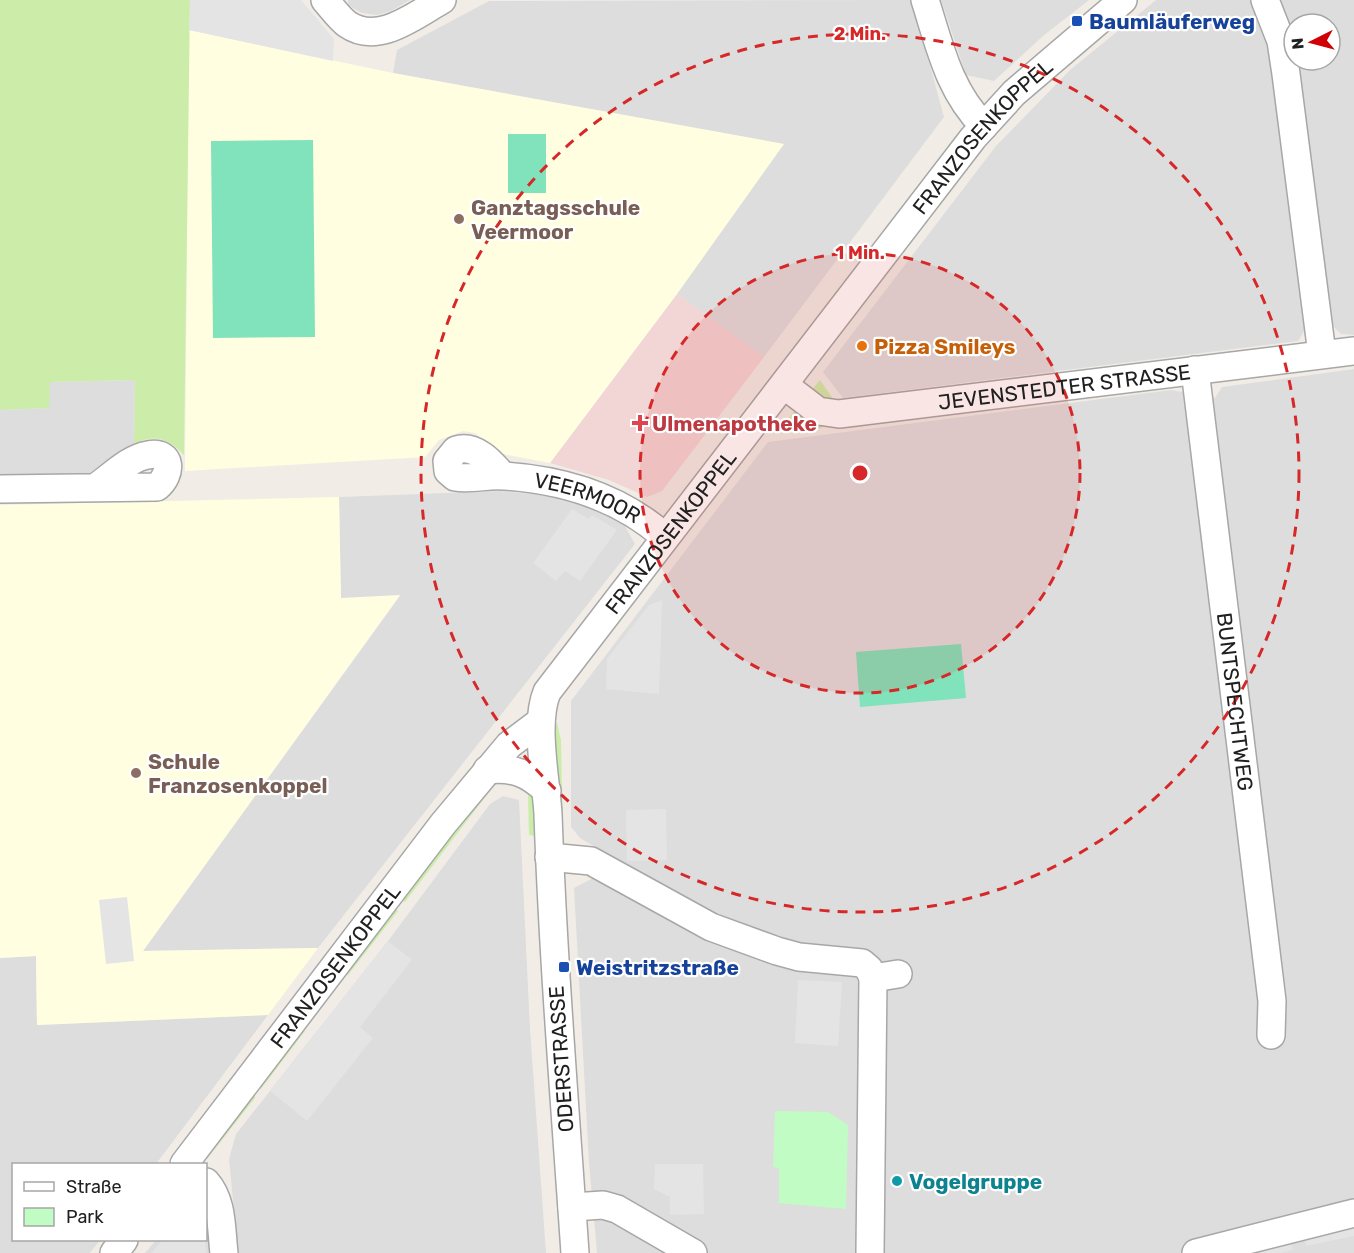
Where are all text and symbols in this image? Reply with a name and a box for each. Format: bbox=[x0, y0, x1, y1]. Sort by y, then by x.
place label: Baumläuferweg bbox=[1089, 9, 1255, 34]
north arrow bbox=[1282, 12, 1342, 72]
marker: Baumläuferweg bbox=[1070, 14, 1084, 28]
text: 2 Min. bbox=[834, 23, 886, 45]
text: N bbox=[1288, 37, 1308, 50]
street label: FRANZOSENKOPPEL bbox=[907, 53, 1057, 219]
place label: Ganztagsschule Veermoor bbox=[471, 195, 640, 244]
marker: Ganztagsschule Veermoor bbox=[452, 212, 466, 226]
text: 1 Min. bbox=[835, 242, 885, 264]
place label: Pizza Smileys bbox=[874, 334, 1015, 359]
marker: Pizza Smileys bbox=[855, 339, 869, 353]
street label: JEVENSTEDTER STRASSE bbox=[937, 359, 1192, 414]
place label: Ulmenapotheke bbox=[652, 411, 817, 436]
marker: Ulmenapotheke bbox=[633, 416, 647, 430]
street label: FRANZOSENKOPPEL bbox=[600, 445, 741, 618]
centre of rings bbox=[850, 463, 870, 483]
street label: VEERMOOR bbox=[533, 467, 646, 528]
street label: BUNTSPECHTWEG bbox=[1212, 611, 1259, 792]
place label: Schule Franzosenkoppel bbox=[148, 749, 328, 798]
marker: Schule Franzosenkoppel bbox=[129, 766, 143, 780]
street label: FRANZOSENKOPPEL bbox=[265, 879, 405, 1053]
place label: Weistritzstraße bbox=[576, 955, 739, 980]
marker: Weistritzstraße bbox=[557, 960, 571, 974]
street label: ODERSTRASSE bbox=[543, 985, 579, 1133]
legend bbox=[12, 1163, 207, 1241]
place label: Vogelgruppe bbox=[909, 1169, 1042, 1194]
marker: Vogelgruppe bbox=[890, 1174, 904, 1188]
text: Straße bbox=[66, 1176, 122, 1198]
text: Park bbox=[66, 1206, 104, 1228]

